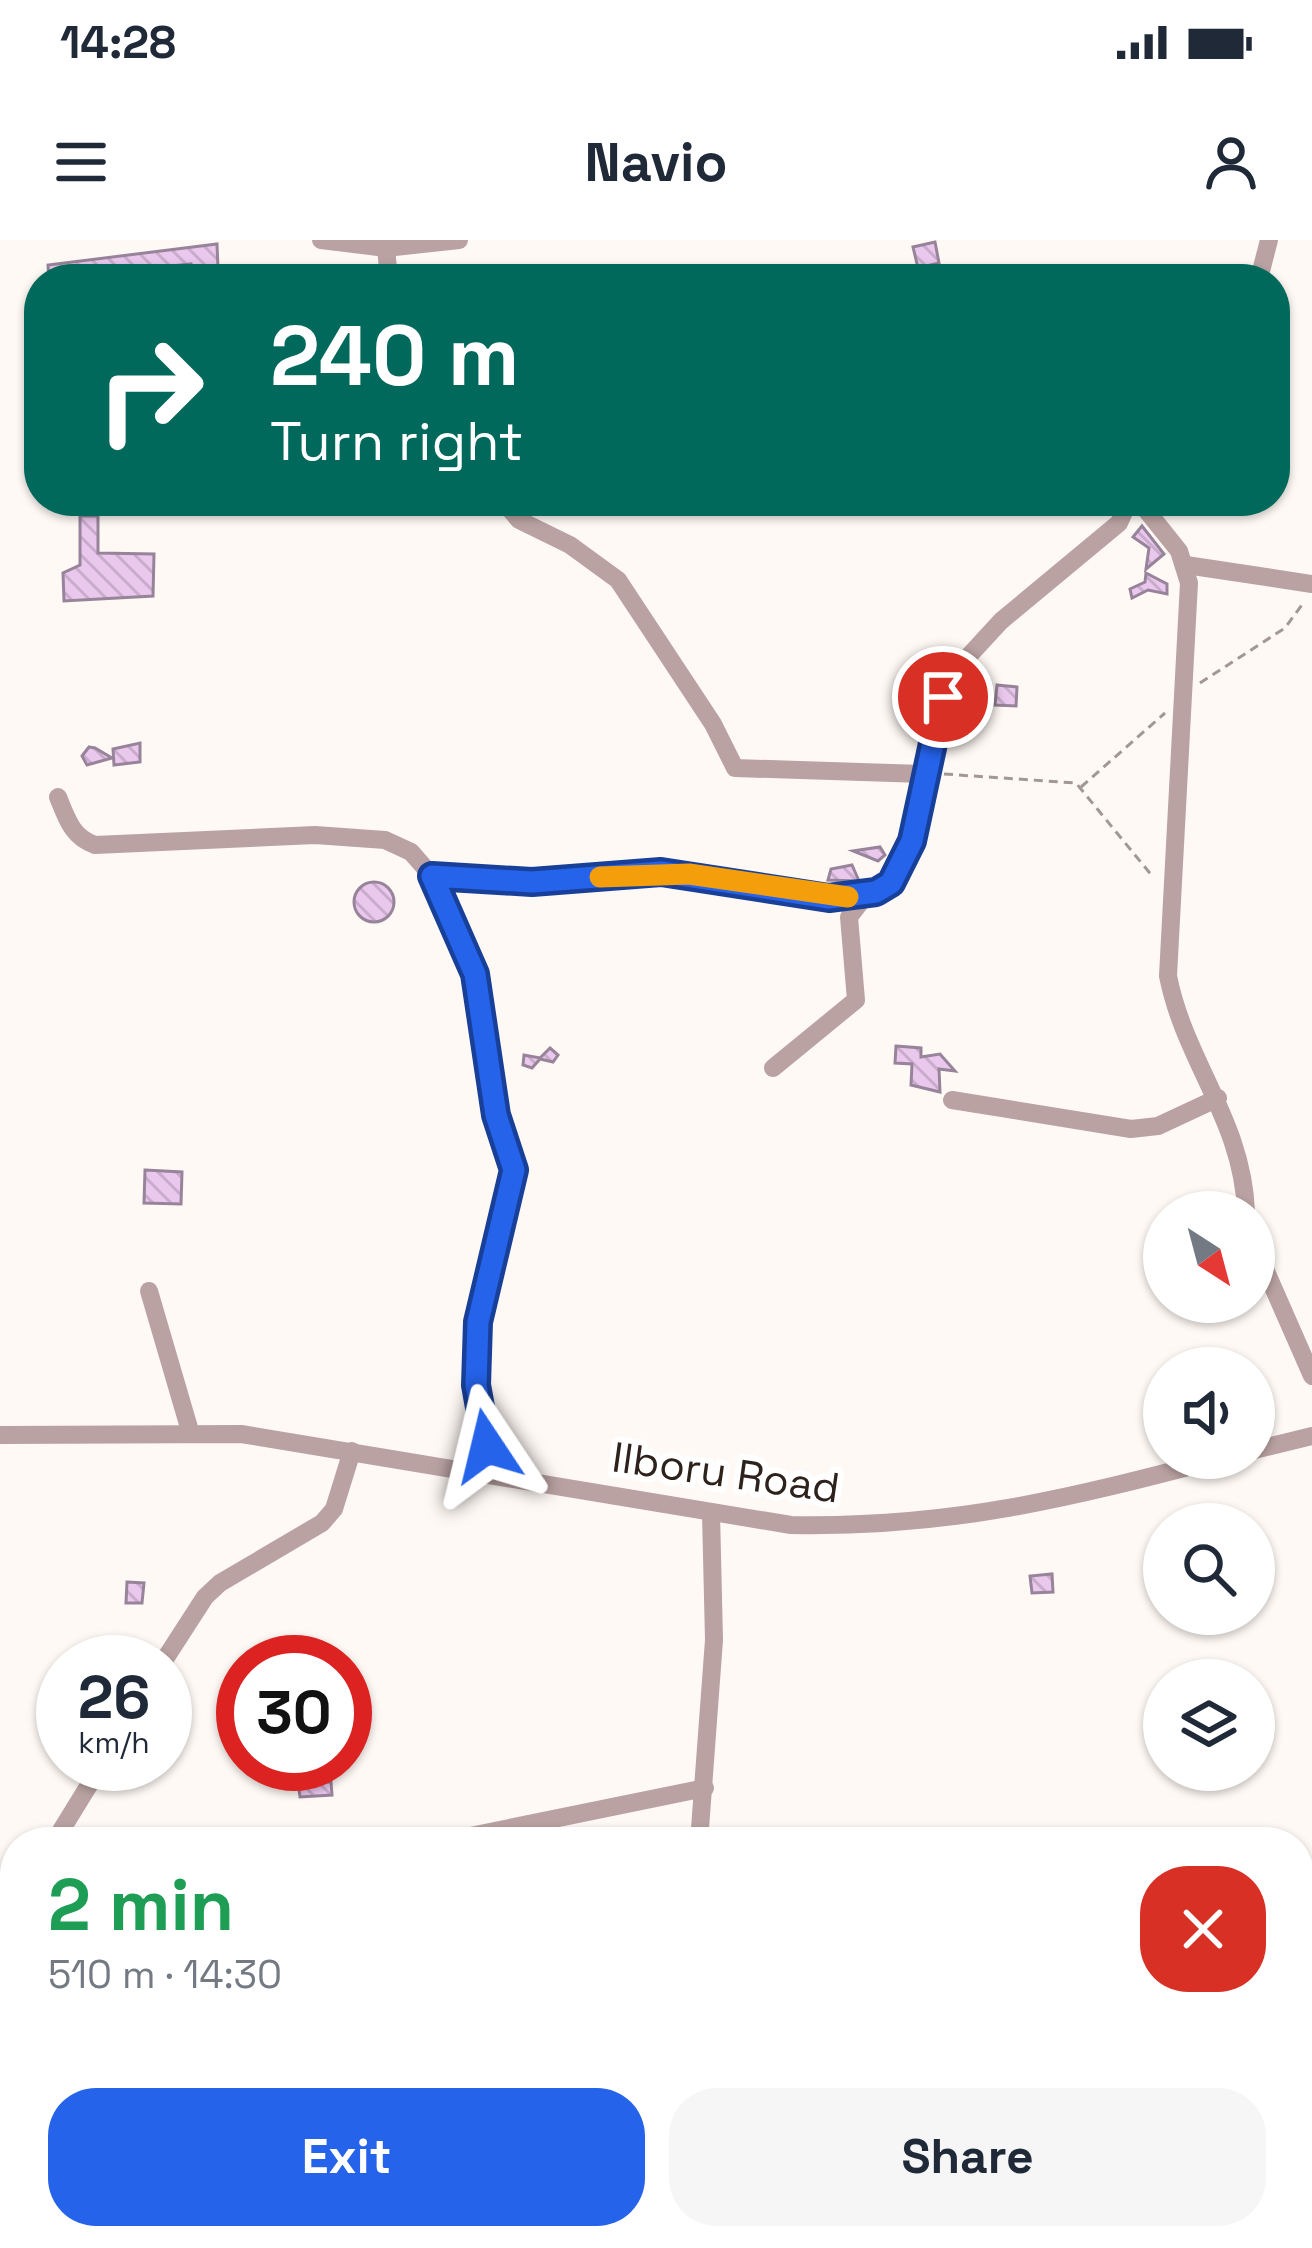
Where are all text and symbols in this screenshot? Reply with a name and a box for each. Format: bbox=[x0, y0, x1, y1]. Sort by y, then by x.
text: 14:28 bbox=[60, 14, 176, 71]
text: Navio bbox=[585, 128, 727, 197]
icon: menu bbox=[48, 129, 114, 195]
icon: person bbox=[1198, 129, 1264, 195]
text: 240 m bbox=[270, 302, 519, 410]
icon: right bbox=[72, 312, 228, 468]
text: Turn right bbox=[270, 407, 523, 476]
pin bbox=[892, 646, 994, 748]
icon: arrive bbox=[910, 664, 976, 730]
north arrow bbox=[1143, 1191, 1275, 1323]
map controls bbox=[1143, 1191, 1275, 1791]
button: sound bbox=[1143, 1347, 1275, 1479]
position arrow bbox=[424, 1383, 550, 1509]
street label: Ilboru Road bbox=[609, 1430, 843, 1515]
button: search bbox=[1143, 1503, 1275, 1635]
speed limit sign: 30 bbox=[216, 1635, 372, 1791]
text: 26 bbox=[78, 1659, 150, 1736]
button: layers bbox=[1143, 1659, 1275, 1791]
text: km/h bbox=[78, 1723, 150, 1762]
text: 2 min bbox=[48, 1859, 234, 1951]
button: close bbox=[1140, 1866, 1266, 1992]
text: 510 m · 14:30 bbox=[48, 1950, 282, 1999]
button: Exit bbox=[48, 2088, 645, 2226]
button: Share bbox=[669, 2088, 1266, 2226]

